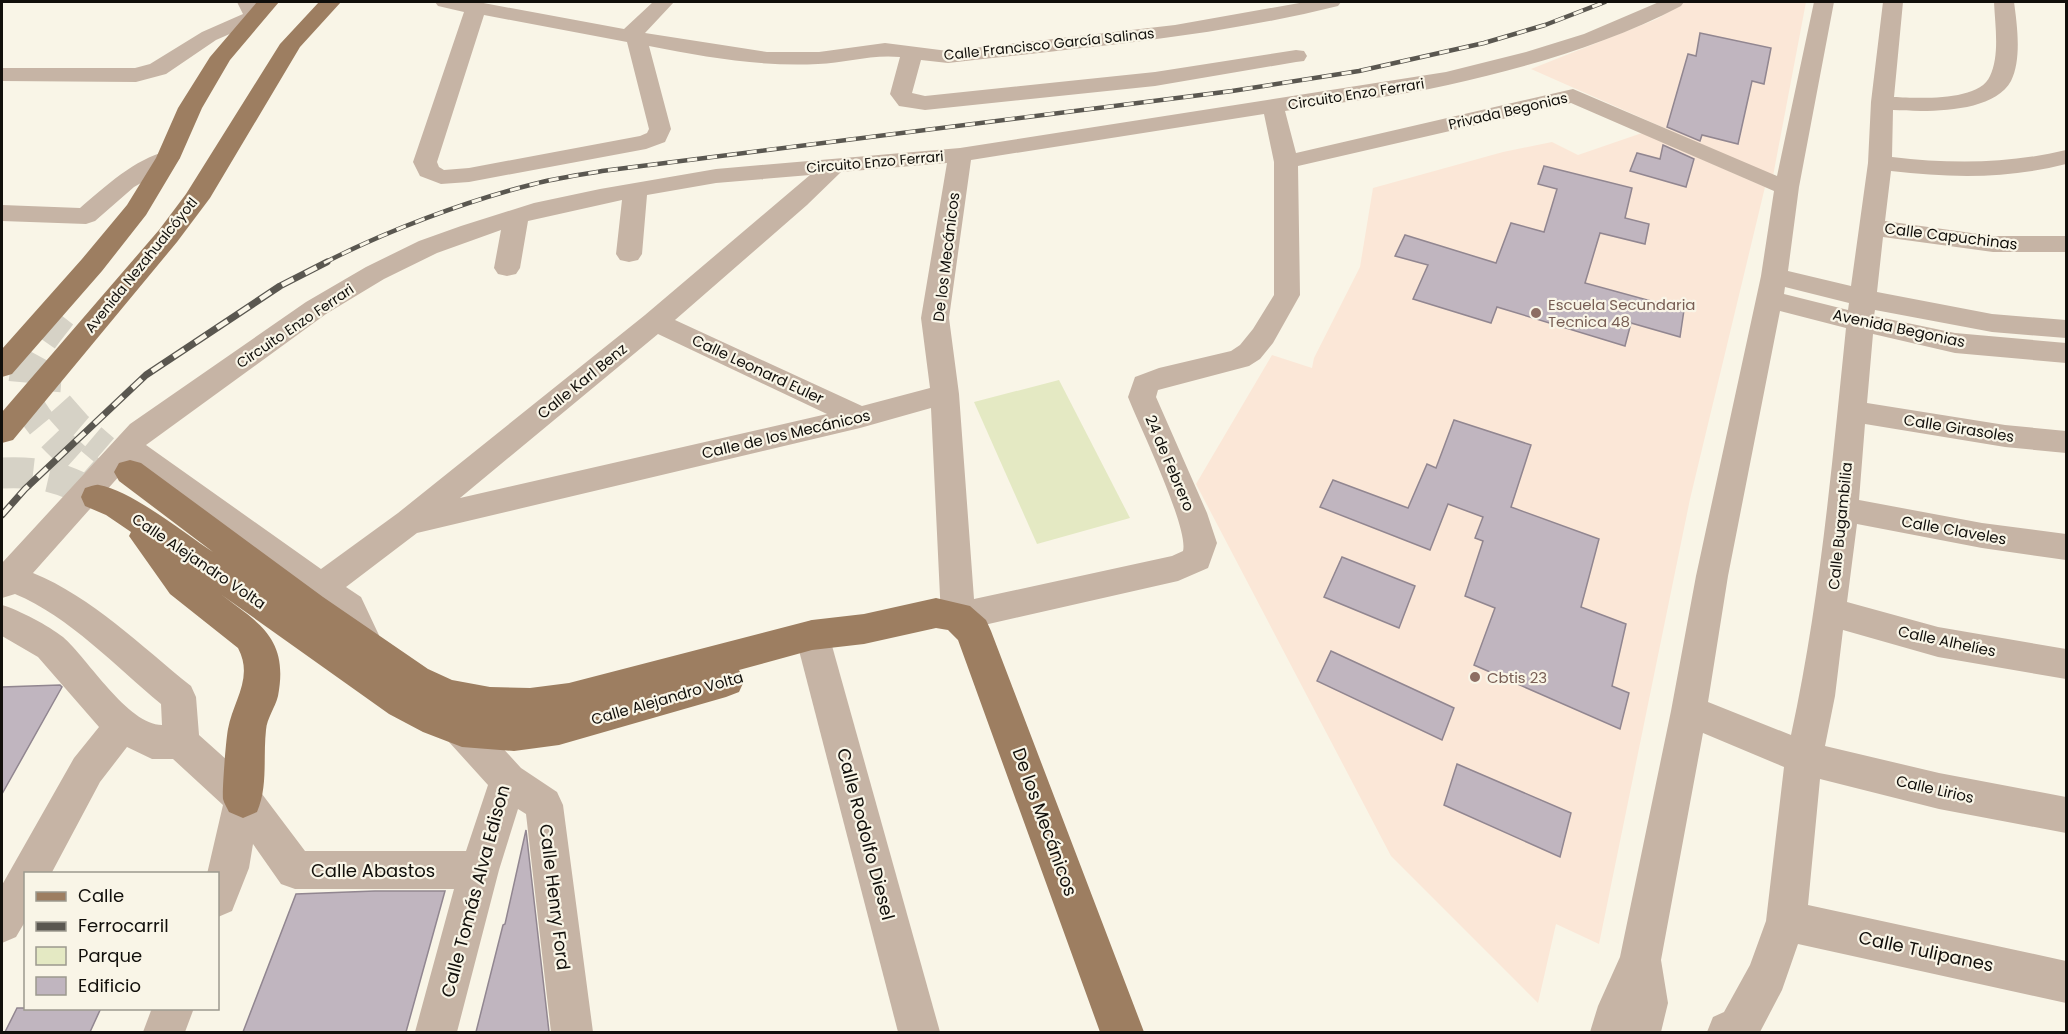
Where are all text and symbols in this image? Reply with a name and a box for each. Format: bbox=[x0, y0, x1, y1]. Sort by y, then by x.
street label: Calle Francisco García Salinas bbox=[943, 23, 1155, 65]
street label: Circuito Enzo Ferrari bbox=[1286, 73, 1426, 115]
street label: Privada Begonias bbox=[1446, 88, 1570, 134]
street label: Circuito Enzo Ferrari bbox=[806, 146, 944, 178]
street label: De los Mecánicos bbox=[928, 191, 964, 323]
street label: Avenida Nezahualcóyotl bbox=[80, 193, 202, 337]
street label: Calle Capuchinas bbox=[1883, 217, 2019, 255]
street label: Circuito Enzo Ferrari bbox=[232, 279, 358, 373]
place label: Escuela Secundaria Tecnica 48 bbox=[1548, 294, 1695, 332]
street label: Avenida Begonias bbox=[1831, 304, 1967, 352]
marker: Escuela Secundaria Tecnica 48 bbox=[1529, 306, 1543, 320]
street label: Calle Leonard Euler bbox=[689, 329, 828, 409]
street label: Calle Karl Benz bbox=[533, 338, 631, 424]
street label: Calle de los Mecánicos bbox=[700, 404, 872, 464]
street label: Calle Girasoles bbox=[1902, 409, 2016, 447]
street label: 24 de Febrero bbox=[1140, 412, 1200, 514]
street label: Calle Bugambilia bbox=[1823, 461, 1857, 591]
street label: Calle Alejandro Volta bbox=[128, 508, 270, 614]
street label: Calle Claveles bbox=[1900, 510, 2008, 550]
street label: Calle Alhelíes bbox=[1896, 620, 1998, 662]
street label: Calle Alejandro Volta bbox=[588, 666, 746, 730]
place label: Cbtis 23 bbox=[1487, 667, 1547, 688]
marker: Cbtis 23 bbox=[1468, 670, 1482, 684]
street label: De los Mecánicos bbox=[1007, 744, 1083, 900]
street label: Calle Rodolfo Diesel bbox=[831, 745, 901, 923]
street label: Calle Lirios bbox=[1894, 770, 1976, 808]
street label: Calle Tomás Alva Edison bbox=[435, 782, 515, 1000]
street label: Calle Henry Ford bbox=[534, 822, 576, 972]
street label: Calle Abastos bbox=[311, 858, 435, 883]
legend bbox=[24, 872, 219, 1010]
text: Calle bbox=[78, 883, 124, 908]
text: Ferrocarril bbox=[78, 913, 169, 938]
street label: Calle Tulipanes bbox=[1856, 924, 1996, 978]
text: Parque bbox=[78, 943, 142, 968]
text: Edificio bbox=[78, 973, 141, 998]

